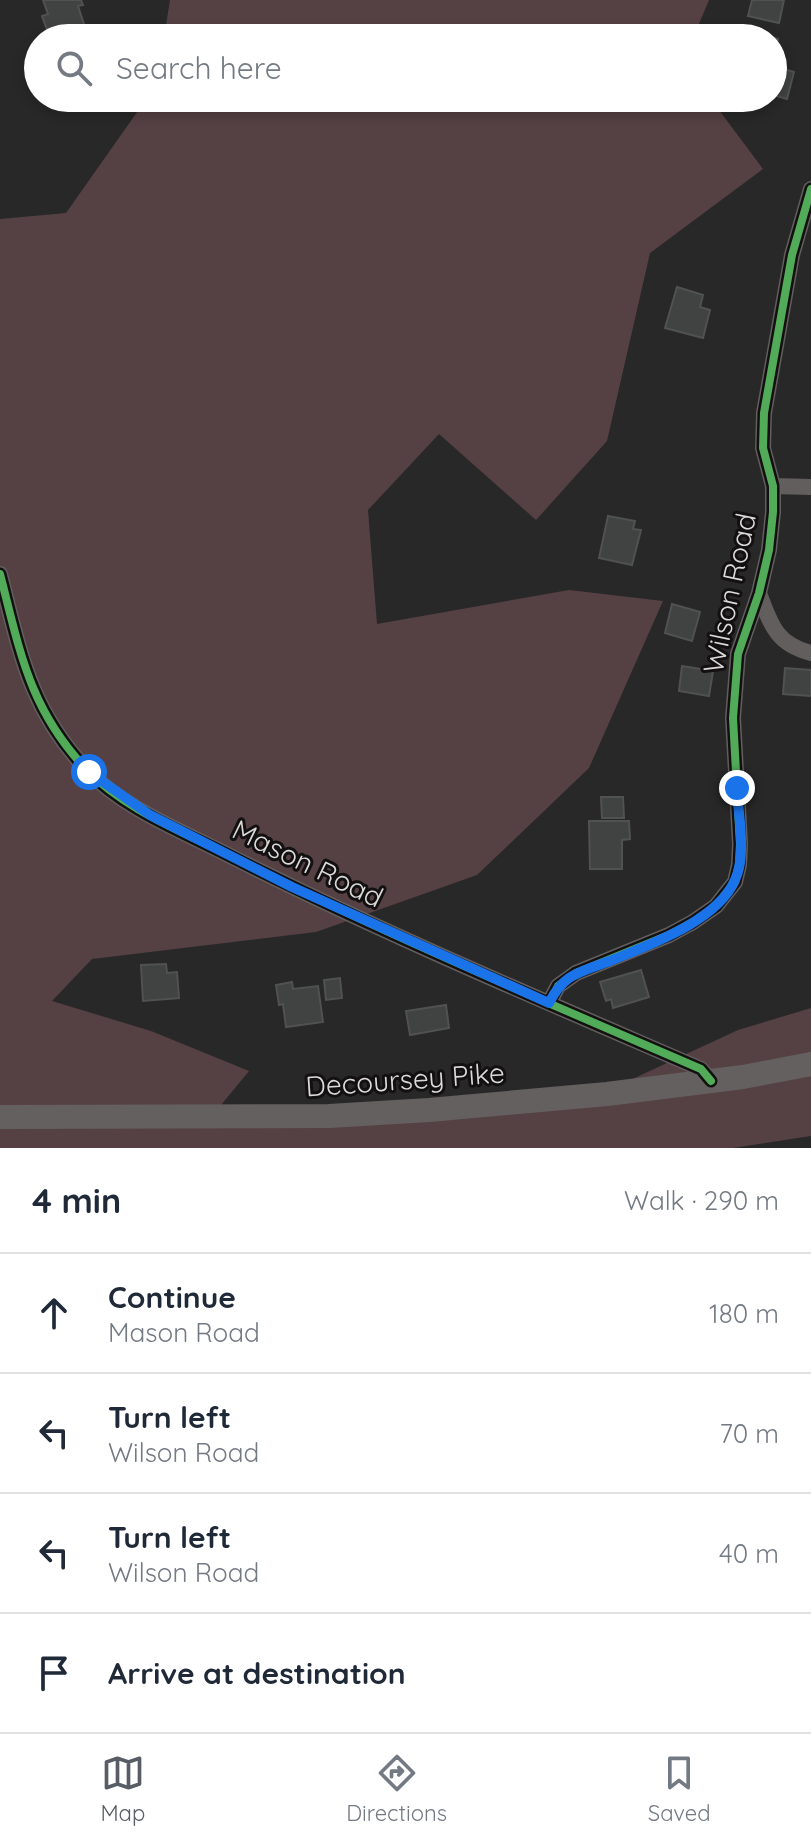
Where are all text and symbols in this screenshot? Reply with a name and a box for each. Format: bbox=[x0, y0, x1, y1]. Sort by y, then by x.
search box bbox=[24, 24, 787, 112]
icon: search bbox=[52, 46, 96, 90]
text: Search here bbox=[116, 49, 282, 87]
street label: Wilson Road bbox=[695, 510, 763, 676]
route start bbox=[71, 754, 107, 790]
route end bbox=[719, 770, 755, 806]
street label: Mason Road bbox=[227, 811, 389, 915]
street label: Decoursey Pike bbox=[304, 1055, 506, 1103]
text: 4 min bbox=[32, 1179, 121, 1222]
text: Walk · 290 m bbox=[624, 1184, 779, 1217]
text: Continue bbox=[108, 1278, 236, 1316]
icon: ahead bbox=[32, 1291, 76, 1335]
text: 180 m bbox=[709, 1297, 779, 1330]
text: Mason Road bbox=[108, 1316, 260, 1349]
text: Turn left bbox=[108, 1398, 231, 1436]
icon: left bbox=[32, 1411, 76, 1455]
text: 70 m bbox=[719, 1417, 779, 1450]
text: Wilson Road bbox=[108, 1436, 259, 1469]
text: Turn left bbox=[108, 1518, 231, 1556]
icon: left bbox=[32, 1531, 76, 1575]
text: 40 m bbox=[719, 1537, 779, 1570]
text: Wilson Road bbox=[108, 1556, 259, 1589]
icon: arrive bbox=[32, 1651, 76, 1695]
text: Arrive at destination bbox=[108, 1654, 406, 1692]
tab: Map bbox=[100, 1751, 145, 1827]
tab: Directions bbox=[346, 1751, 447, 1827]
tab: Saved bbox=[648, 1751, 711, 1827]

